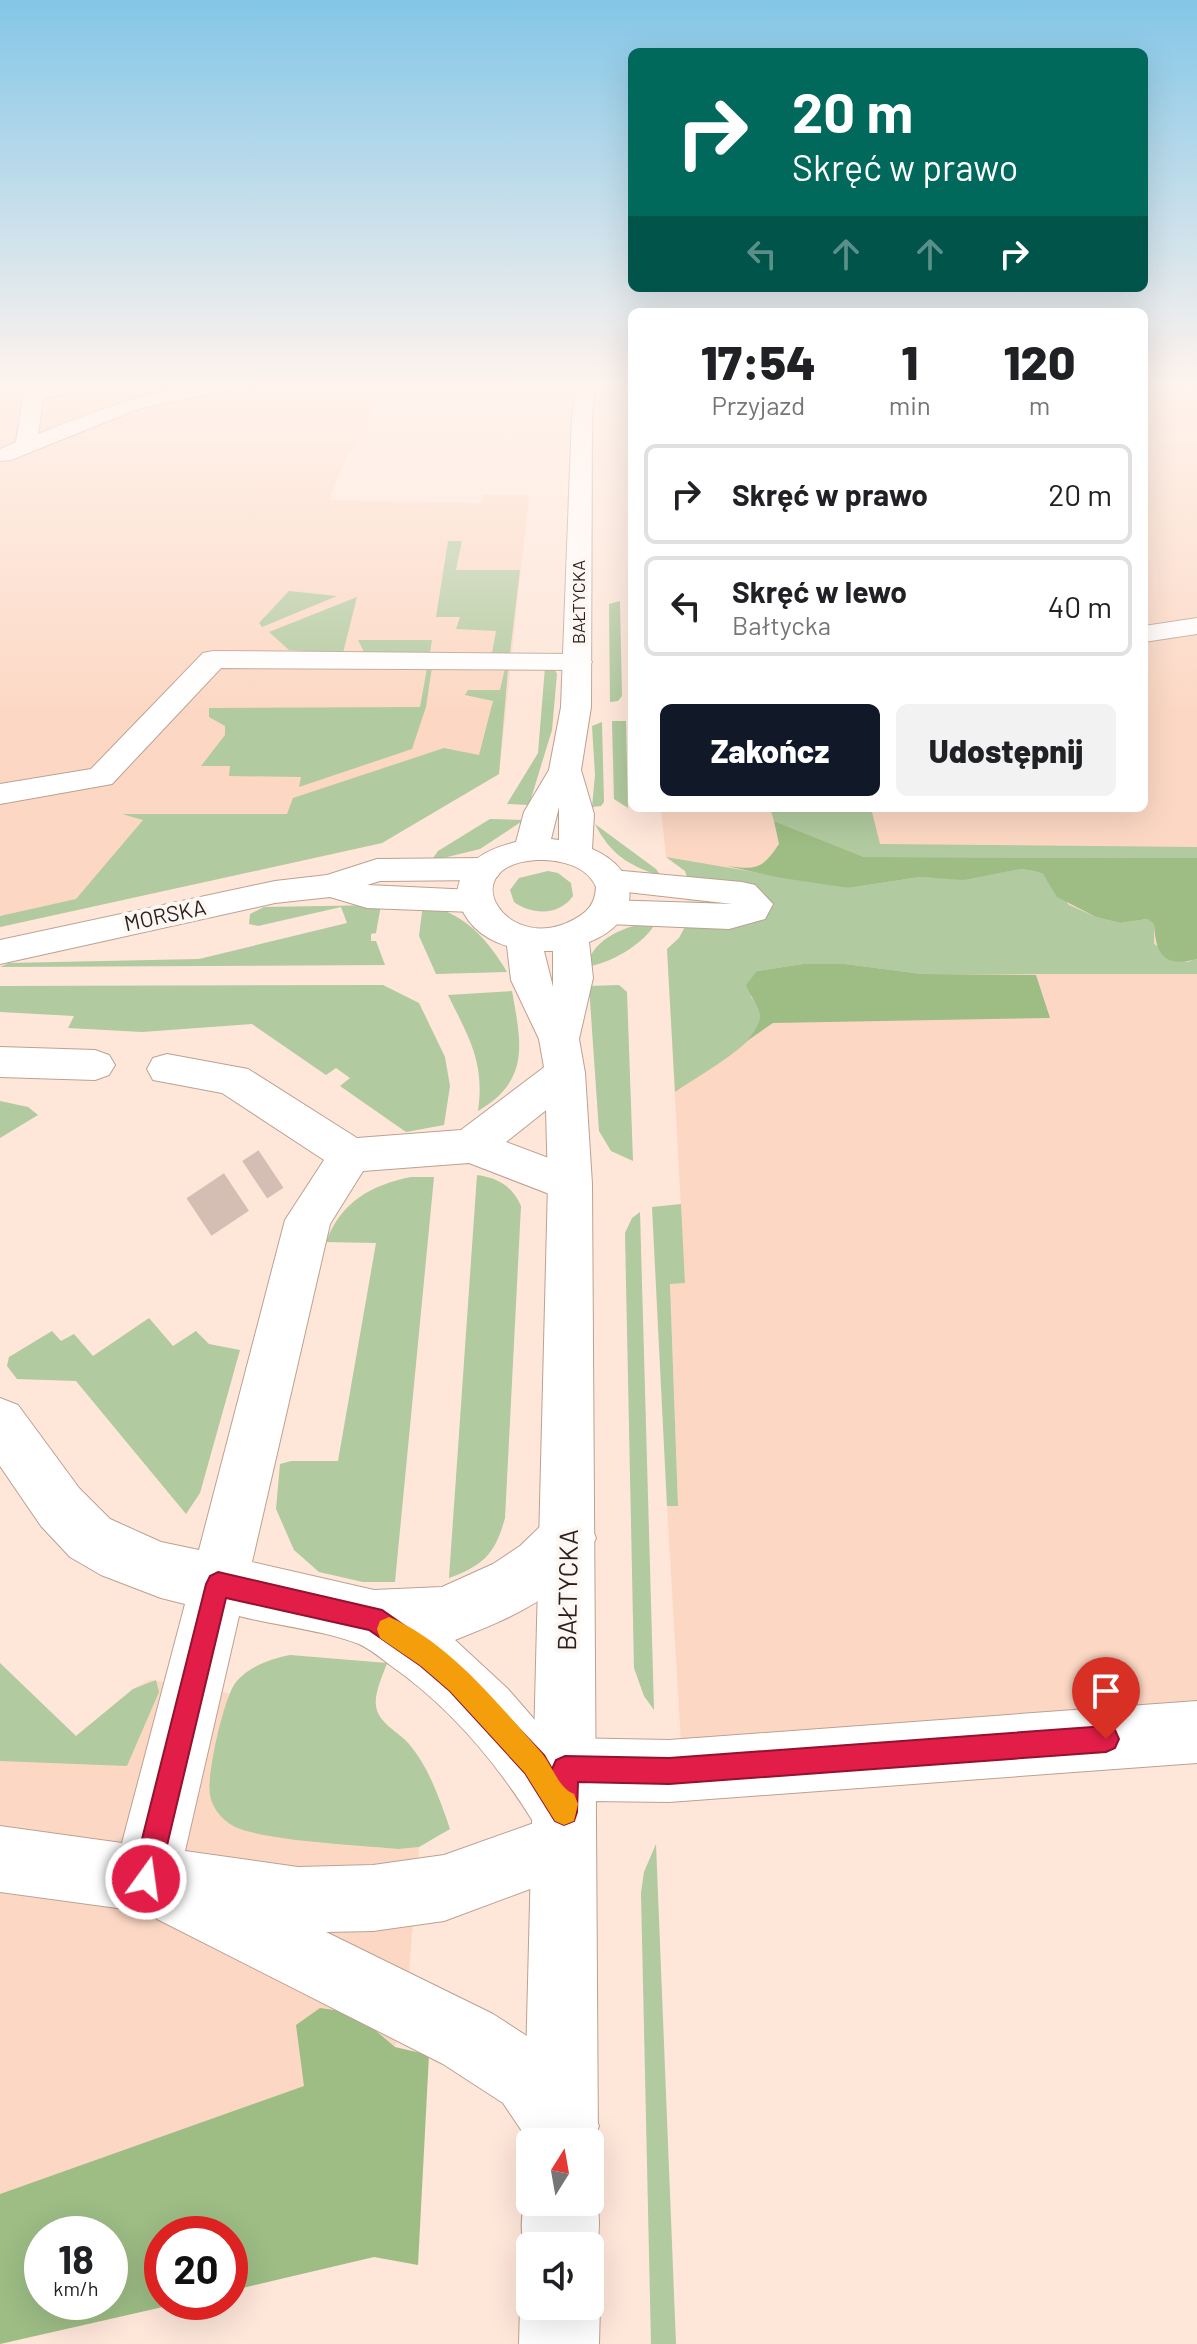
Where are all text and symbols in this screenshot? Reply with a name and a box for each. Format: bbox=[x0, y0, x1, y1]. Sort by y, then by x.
text: 20 m bbox=[792, 77, 913, 144]
icon: right bbox=[660, 80, 764, 184]
text: Skręć w prawo bbox=[792, 145, 1018, 188]
icon: left bbox=[740, 232, 784, 276]
icon: ahead bbox=[824, 232, 868, 276]
icon: ahead bbox=[908, 232, 952, 276]
icon: right bbox=[992, 232, 1036, 276]
text: 17:54 bbox=[701, 332, 816, 390]
text: 1 bbox=[901, 332, 918, 390]
text: 120 bbox=[1004, 332, 1075, 390]
text: Przyjazd bbox=[711, 389, 805, 420]
text: min bbox=[889, 389, 931, 420]
text: m bbox=[1029, 389, 1050, 420]
icon: right bbox=[664, 472, 708, 516]
text: Skręć w prawo bbox=[732, 476, 928, 512]
text: 20 m bbox=[1048, 476, 1112, 512]
street label: BAŁTYCKA bbox=[567, 560, 589, 644]
text: Skręć w lewo bbox=[732, 573, 907, 609]
icon: left bbox=[664, 584, 708, 628]
text: 40 m bbox=[1048, 588, 1112, 624]
text: Bałtycka bbox=[732, 609, 831, 640]
button: Zakończ bbox=[660, 704, 880, 796]
button: Udostępnij bbox=[896, 704, 1116, 796]
street label: MORSKA bbox=[121, 893, 208, 935]
street label: BAŁTYCKA bbox=[550, 1529, 583, 1651]
pin bbox=[1072, 1657, 1140, 1739]
icon: arrive bbox=[1084, 1669, 1128, 1713]
position arrow bbox=[104, 1837, 188, 1921]
north arrow bbox=[516, 2128, 604, 2216]
map controls bbox=[516, 2128, 604, 2320]
speed limit sign: 20 bbox=[144, 2216, 248, 2320]
button: sound bbox=[516, 2232, 604, 2320]
text: 18 bbox=[58, 2234, 94, 2282]
text: km/h bbox=[53, 2276, 99, 2300]

